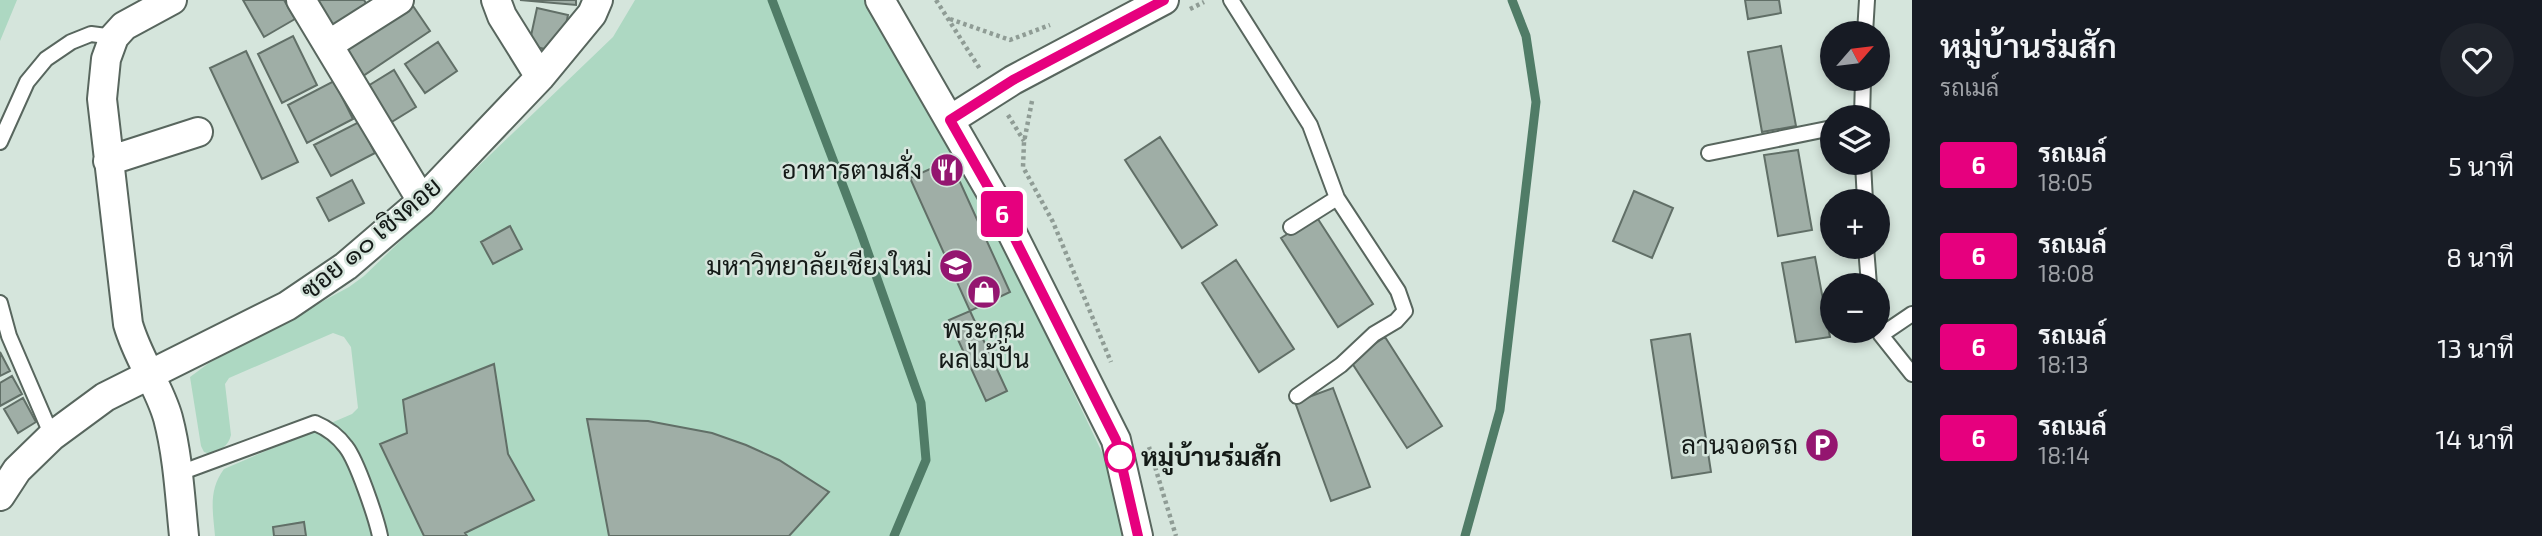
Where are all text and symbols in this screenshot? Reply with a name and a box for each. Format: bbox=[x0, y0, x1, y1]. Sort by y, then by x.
north arrow bbox=[1820, 21, 1890, 91]
map controls bbox=[1820, 21, 1890, 343]
button: heart bbox=[2440, 23, 2514, 97]
text: หมู่บ้านร่มสัก bbox=[1940, 25, 2117, 65]
text: รถเมล์ bbox=[1940, 73, 1999, 101]
button: layers bbox=[1820, 105, 1890, 175]
text: รถเมล์ bbox=[2038, 136, 2107, 167]
place label: อาหารตามสั่ง bbox=[781, 149, 922, 184]
text: 6 bbox=[1971, 150, 1986, 179]
text: 5 นาที bbox=[2448, 150, 2514, 181]
restaurant icon: อาหารตามสั่ง bbox=[928, 151, 966, 189]
text: 18:05 bbox=[2038, 168, 2093, 196]
street label: ซอย ๑๐ เชิงดอย bbox=[294, 169, 447, 305]
button: + bbox=[1820, 189, 1890, 259]
line badge: 6 bbox=[979, 191, 1025, 237]
text: 6 bbox=[995, 199, 1009, 228]
text: รถเมล์ bbox=[2038, 227, 2107, 258]
text: 6 bbox=[1971, 241, 1986, 270]
text: 8 นาที bbox=[2446, 241, 2514, 272]
school or university icon: มหาวิทยาลัยเชียงใหม่ bbox=[937, 247, 975, 285]
place label: มหาวิทยาลัยเชียงใหม่ bbox=[706, 249, 932, 280]
text: 18:08 bbox=[2038, 259, 2094, 287]
shop icon: พระคุณ ผลไม้ปั่น bbox=[965, 273, 1003, 311]
button: − bbox=[1820, 273, 1890, 343]
place label: พระคุณ ผลไม้ปั่น bbox=[939, 312, 1029, 373]
text: รถเมล์ bbox=[2038, 318, 2107, 349]
text: 6 bbox=[1971, 332, 1986, 361]
text: 13 นาที bbox=[2437, 332, 2514, 363]
text: 18:13 bbox=[2038, 350, 2089, 378]
text: รถเมล์ bbox=[2038, 409, 2107, 440]
text: 6 bbox=[1971, 423, 1986, 452]
text: 14 นาที bbox=[2436, 423, 2514, 454]
parking icon: ลานจอดรถ bbox=[1803, 426, 1841, 464]
place label: ลานจอดรถ bbox=[1681, 428, 1798, 459]
place label: หมู่บ้านร่มสัก bbox=[1141, 440, 1282, 475]
text: 18:14 bbox=[2038, 441, 2090, 469]
marker: หมู่บ้านร่มสัก bbox=[1105, 442, 1135, 472]

